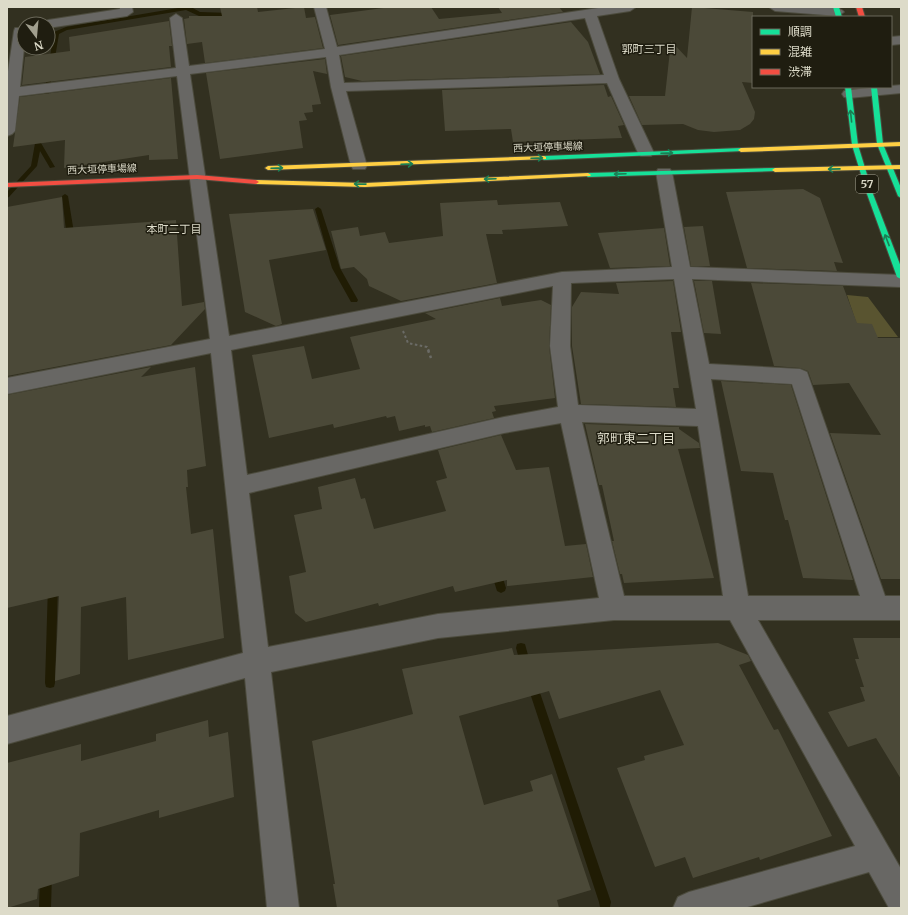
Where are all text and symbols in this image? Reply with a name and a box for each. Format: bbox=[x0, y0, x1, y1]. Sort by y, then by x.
north arrow bbox=[16, 16, 56, 56]
legend bbox=[752, 16, 892, 88]
text: 順調 bbox=[788, 24, 812, 39]
text: N bbox=[32, 38, 45, 54]
district label: 郭町三丁目 bbox=[622, 42, 677, 56]
text: 混雑 bbox=[788, 44, 812, 59]
text: 渋滞 bbox=[788, 64, 812, 79]
one-way arrow bbox=[848, 110, 855, 123]
street label: 西大垣停車場線 bbox=[513, 139, 583, 155]
one-way arrow bbox=[660, 149, 673, 156]
one-way arrow bbox=[530, 154, 543, 162]
one-way arrow bbox=[400, 160, 413, 167]
street label: 西大垣停車場線 bbox=[67, 161, 137, 177]
one-way arrow bbox=[270, 164, 283, 172]
one-way arrow bbox=[828, 166, 841, 173]
one-way arrow bbox=[614, 170, 627, 178]
road number: 57 bbox=[856, 175, 878, 193]
one-way arrow bbox=[484, 176, 497, 183]
one-way arrow bbox=[354, 181, 367, 188]
district label: 本町二丁目 bbox=[147, 222, 202, 236]
one-way arrow bbox=[883, 235, 891, 247]
district label: 郭町東二丁目 bbox=[597, 430, 675, 447]

